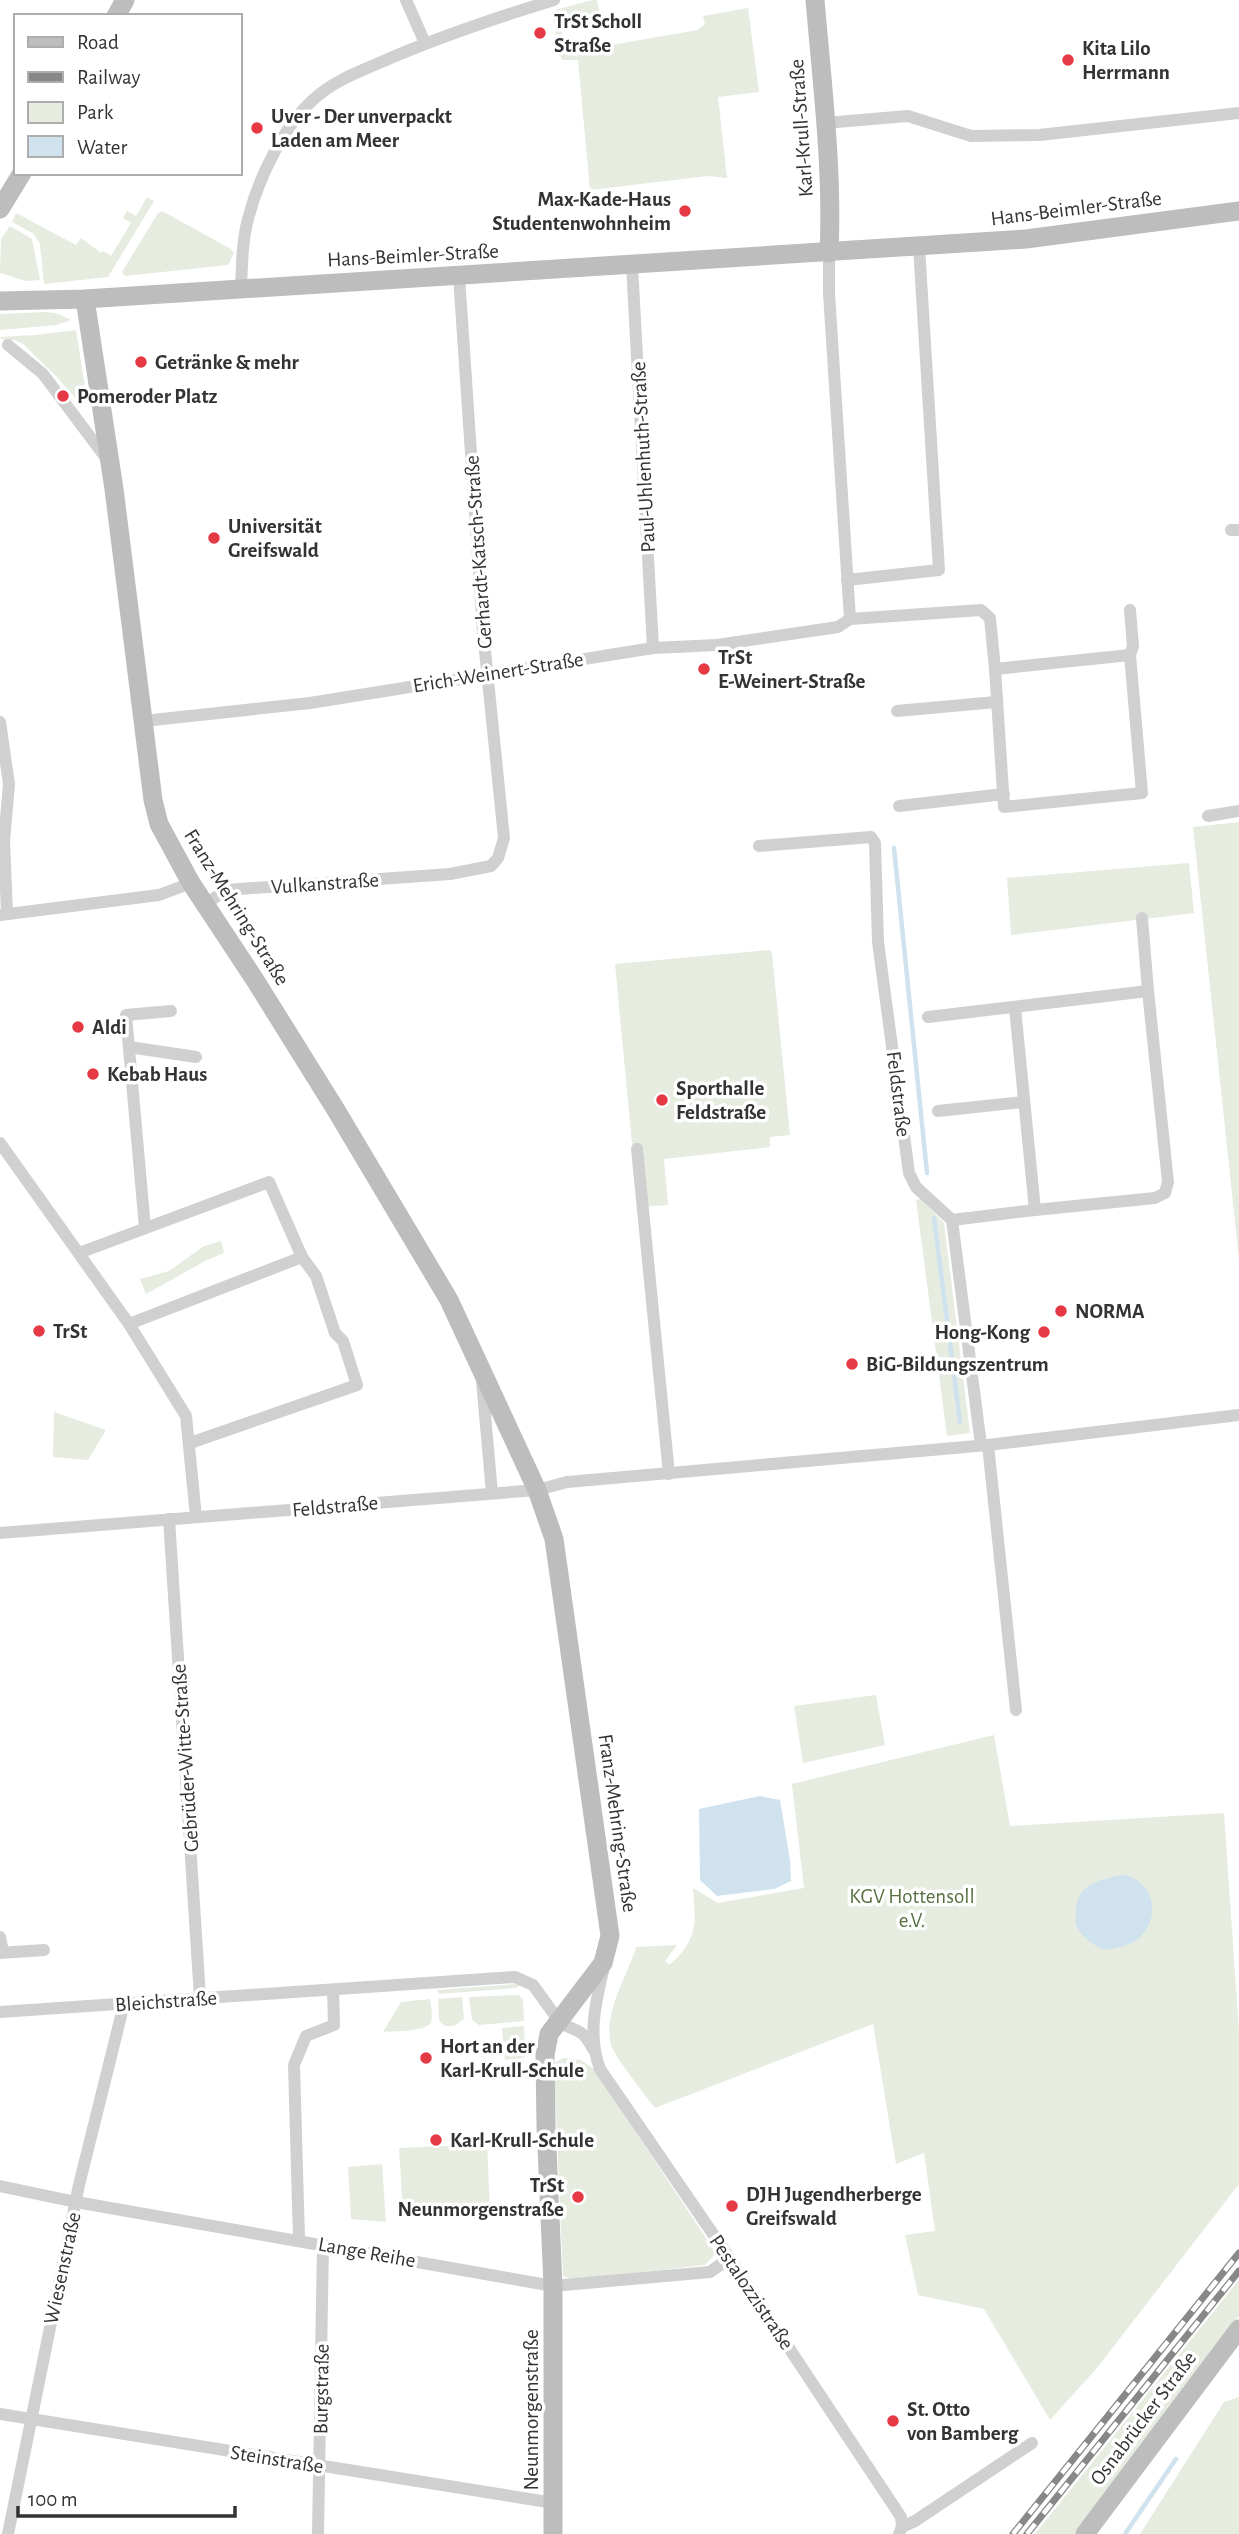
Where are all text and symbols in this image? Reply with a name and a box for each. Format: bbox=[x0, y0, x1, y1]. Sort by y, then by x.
place label: TrSt Scholl Straße bbox=[554, 11, 642, 56]
legend bbox=[14, 14, 242, 175]
marker: TrSt Scholl Straße bbox=[532, 25, 548, 41]
text: Road bbox=[77, 32, 119, 53]
place label: Kita Lilo Herrmann bbox=[1082, 38, 1170, 83]
marker: Kita Lilo Herrmann bbox=[1060, 52, 1076, 68]
street label: Karl-Krull-Straße bbox=[786, 58, 817, 198]
text: Railway bbox=[77, 67, 140, 88]
text: Park bbox=[77, 102, 114, 123]
place label: Uver - Der unverpackt Laden am Meer bbox=[271, 106, 452, 151]
marker: Uver - Der unverpackt Laden am Meer bbox=[249, 120, 265, 136]
text: Water bbox=[77, 137, 127, 158]
street label: Hans-Beimler-Straße bbox=[989, 188, 1163, 229]
place label: Max-Kade-Haus Studentenwohnheim bbox=[492, 189, 671, 234]
marker: Max-Kade-Haus Studentenwohnheim bbox=[677, 203, 693, 219]
street label: Hans-Beimler-Straße bbox=[327, 241, 499, 270]
place label: Getränke & mehr bbox=[155, 352, 299, 373]
marker: Getränke & mehr bbox=[133, 354, 149, 370]
street label: Paul-Uhlenhuth-Straße bbox=[628, 361, 659, 553]
place label: Pomeroder Platz bbox=[77, 386, 217, 407]
marker: Pomeroder Platz bbox=[55, 388, 71, 404]
street label: Gerhardt-Katsch-Straße bbox=[461, 454, 496, 649]
place label: Universität Greifswald bbox=[228, 516, 322, 561]
marker: Universität Greifswald bbox=[206, 530, 222, 546]
place label: TrSt E-Weinert-Straße bbox=[718, 647, 866, 692]
street label: Erich-Weinert-Straße bbox=[411, 649, 585, 696]
marker: TrSt E-Weinert-Straße bbox=[696, 661, 712, 677]
street label: Franz-Mehring-Straße bbox=[180, 825, 293, 989]
street label: Vulkanstraße bbox=[270, 869, 380, 898]
place label: Aldi bbox=[92, 1017, 127, 1038]
marker: Aldi bbox=[70, 1019, 86, 1035]
street label: Feldstraße bbox=[883, 1050, 914, 1138]
place label: Kebab Haus bbox=[107, 1064, 207, 1085]
marker: Kebab Haus bbox=[85, 1066, 101, 1082]
place label: Sporthalle Feldstraße bbox=[676, 1078, 766, 1123]
marker: Sporthalle Feldstraße bbox=[654, 1092, 670, 1108]
place label: NORMA bbox=[1075, 1301, 1145, 1322]
marker: NORMA bbox=[1053, 1303, 1069, 1319]
place label: TrSt bbox=[53, 1321, 87, 1342]
place label: Hong-Kong bbox=[935, 1322, 1030, 1343]
marker: TrSt bbox=[31, 1323, 47, 1339]
marker: Hong-Kong bbox=[1036, 1324, 1052, 1340]
place label: BiG-Bildungszentrum bbox=[866, 1354, 1049, 1375]
marker: BiG-Bildungszentrum bbox=[844, 1356, 860, 1372]
street label: Feldstraße bbox=[291, 1492, 379, 1521]
street label: Gebrüder-Witte-Straße bbox=[168, 1663, 203, 1853]
street label: Franz-Mehring-Straße bbox=[595, 1733, 640, 1914]
park label: KGV Hottensoll e.V. bbox=[849, 1886, 975, 1931]
street label: Bleichstraße bbox=[114, 1987, 218, 2016]
place label: Hort an der Karl-Krull-Schule bbox=[440, 2036, 584, 2081]
marker: Hort an der Karl-Krull-Schule bbox=[418, 2050, 434, 2066]
place label: Karl-Krull-Schule bbox=[450, 2130, 594, 2151]
marker: Karl-Krull-Schule bbox=[428, 2132, 444, 2148]
place label: TrSt Neunmorgenstraße bbox=[397, 2175, 564, 2220]
place label: DJH Jugendherberge Greifswald bbox=[746, 2184, 922, 2229]
marker: TrSt Neunmorgenstraße bbox=[570, 2189, 586, 2205]
marker: DJH Jugendherberge Greifswald bbox=[724, 2198, 740, 2214]
street label: Wiesenstraße bbox=[40, 2210, 85, 2326]
street label: Pestalozzistraße bbox=[706, 2231, 798, 2354]
street label: Lange Reihe bbox=[316, 2234, 417, 2271]
street label: Neunmorgenstraße bbox=[521, 2329, 542, 2491]
street label: Burgstraße bbox=[310, 2343, 333, 2435]
street label: Osnabrücker Straße bbox=[1087, 2348, 1200, 2489]
place label: St. Otto von Bamberg bbox=[907, 2399, 1019, 2444]
marker: St. Otto von Bamberg bbox=[885, 2413, 901, 2429]
street label: Steinstraße bbox=[229, 2442, 325, 2477]
scale bar bbox=[18, 2474, 234, 2518]
text: 100 m bbox=[28, 2489, 78, 2510]

